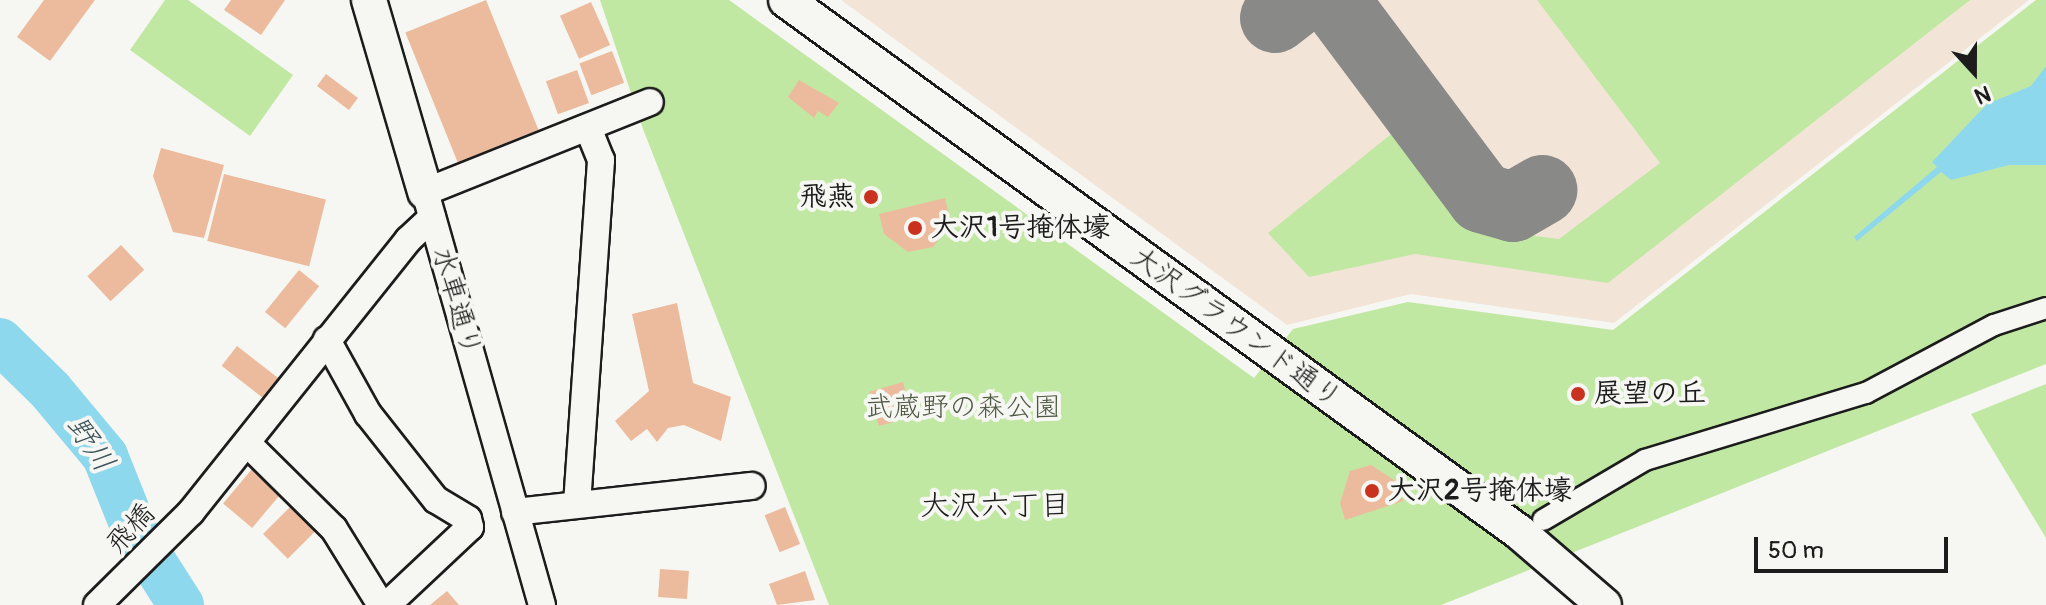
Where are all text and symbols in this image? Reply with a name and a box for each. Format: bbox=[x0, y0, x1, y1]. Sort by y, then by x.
north arrow bbox=[1934, 32, 2014, 112]
text: N bbox=[1971, 79, 1995, 110]
place label: 飛燕 bbox=[799, 180, 855, 214]
marker: 飛燕 bbox=[862, 188, 880, 206]
place label: 大沢1号掩体壕 bbox=[931, 211, 1110, 245]
marker: 大沢1号掩体壕 bbox=[906, 219, 924, 237]
street label: 大沢グラウンド通り bbox=[1124, 240, 1348, 416]
street label: 水車通り bbox=[424, 244, 488, 360]
place label: 展望の丘 bbox=[1594, 377, 1706, 411]
marker: 展望の丘 bbox=[1569, 385, 1587, 403]
park label: 武蔵野の森公園 bbox=[865, 391, 1061, 425]
water label: 野川 bbox=[58, 409, 122, 479]
place label: 大沢2号掩体壕 bbox=[1388, 474, 1572, 508]
marker: 大沢2号掩体壕 bbox=[1363, 482, 1381, 500]
district label: 大沢六丁目 bbox=[920, 488, 1070, 524]
street label: 飛橋 bbox=[100, 497, 162, 561]
scale bar bbox=[1758, 521, 1952, 571]
text: 50 m bbox=[1768, 536, 1824, 565]

